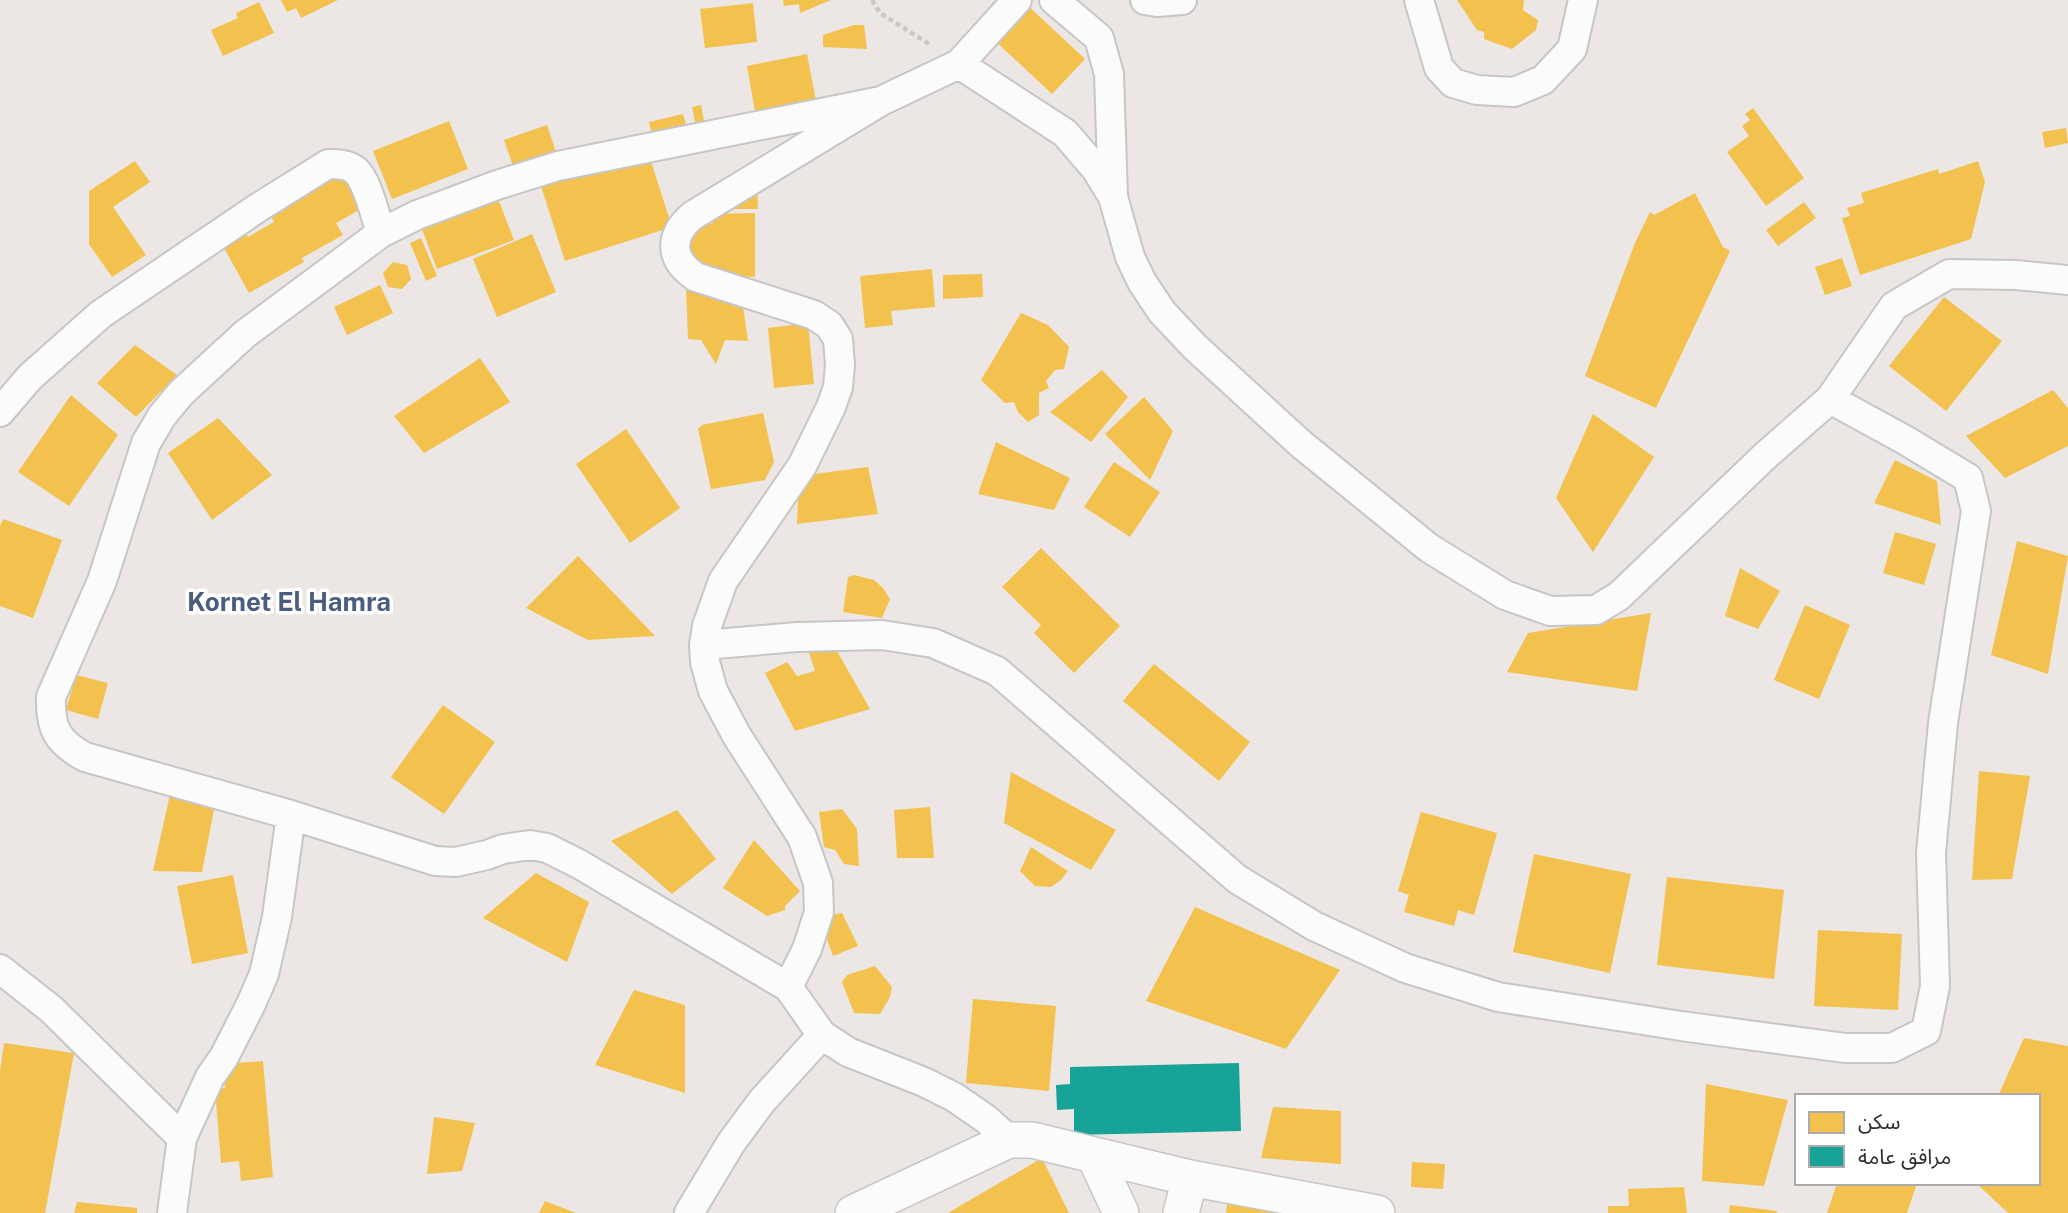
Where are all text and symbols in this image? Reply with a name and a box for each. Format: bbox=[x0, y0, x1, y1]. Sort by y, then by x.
district label: Kornet El Hamra bbox=[187, 586, 391, 617]
legend bbox=[1795, 1094, 2040, 1185]
text: سكن bbox=[1858, 1109, 1900, 1134]
text: مرافق عامة bbox=[1858, 1144, 1951, 1170]

